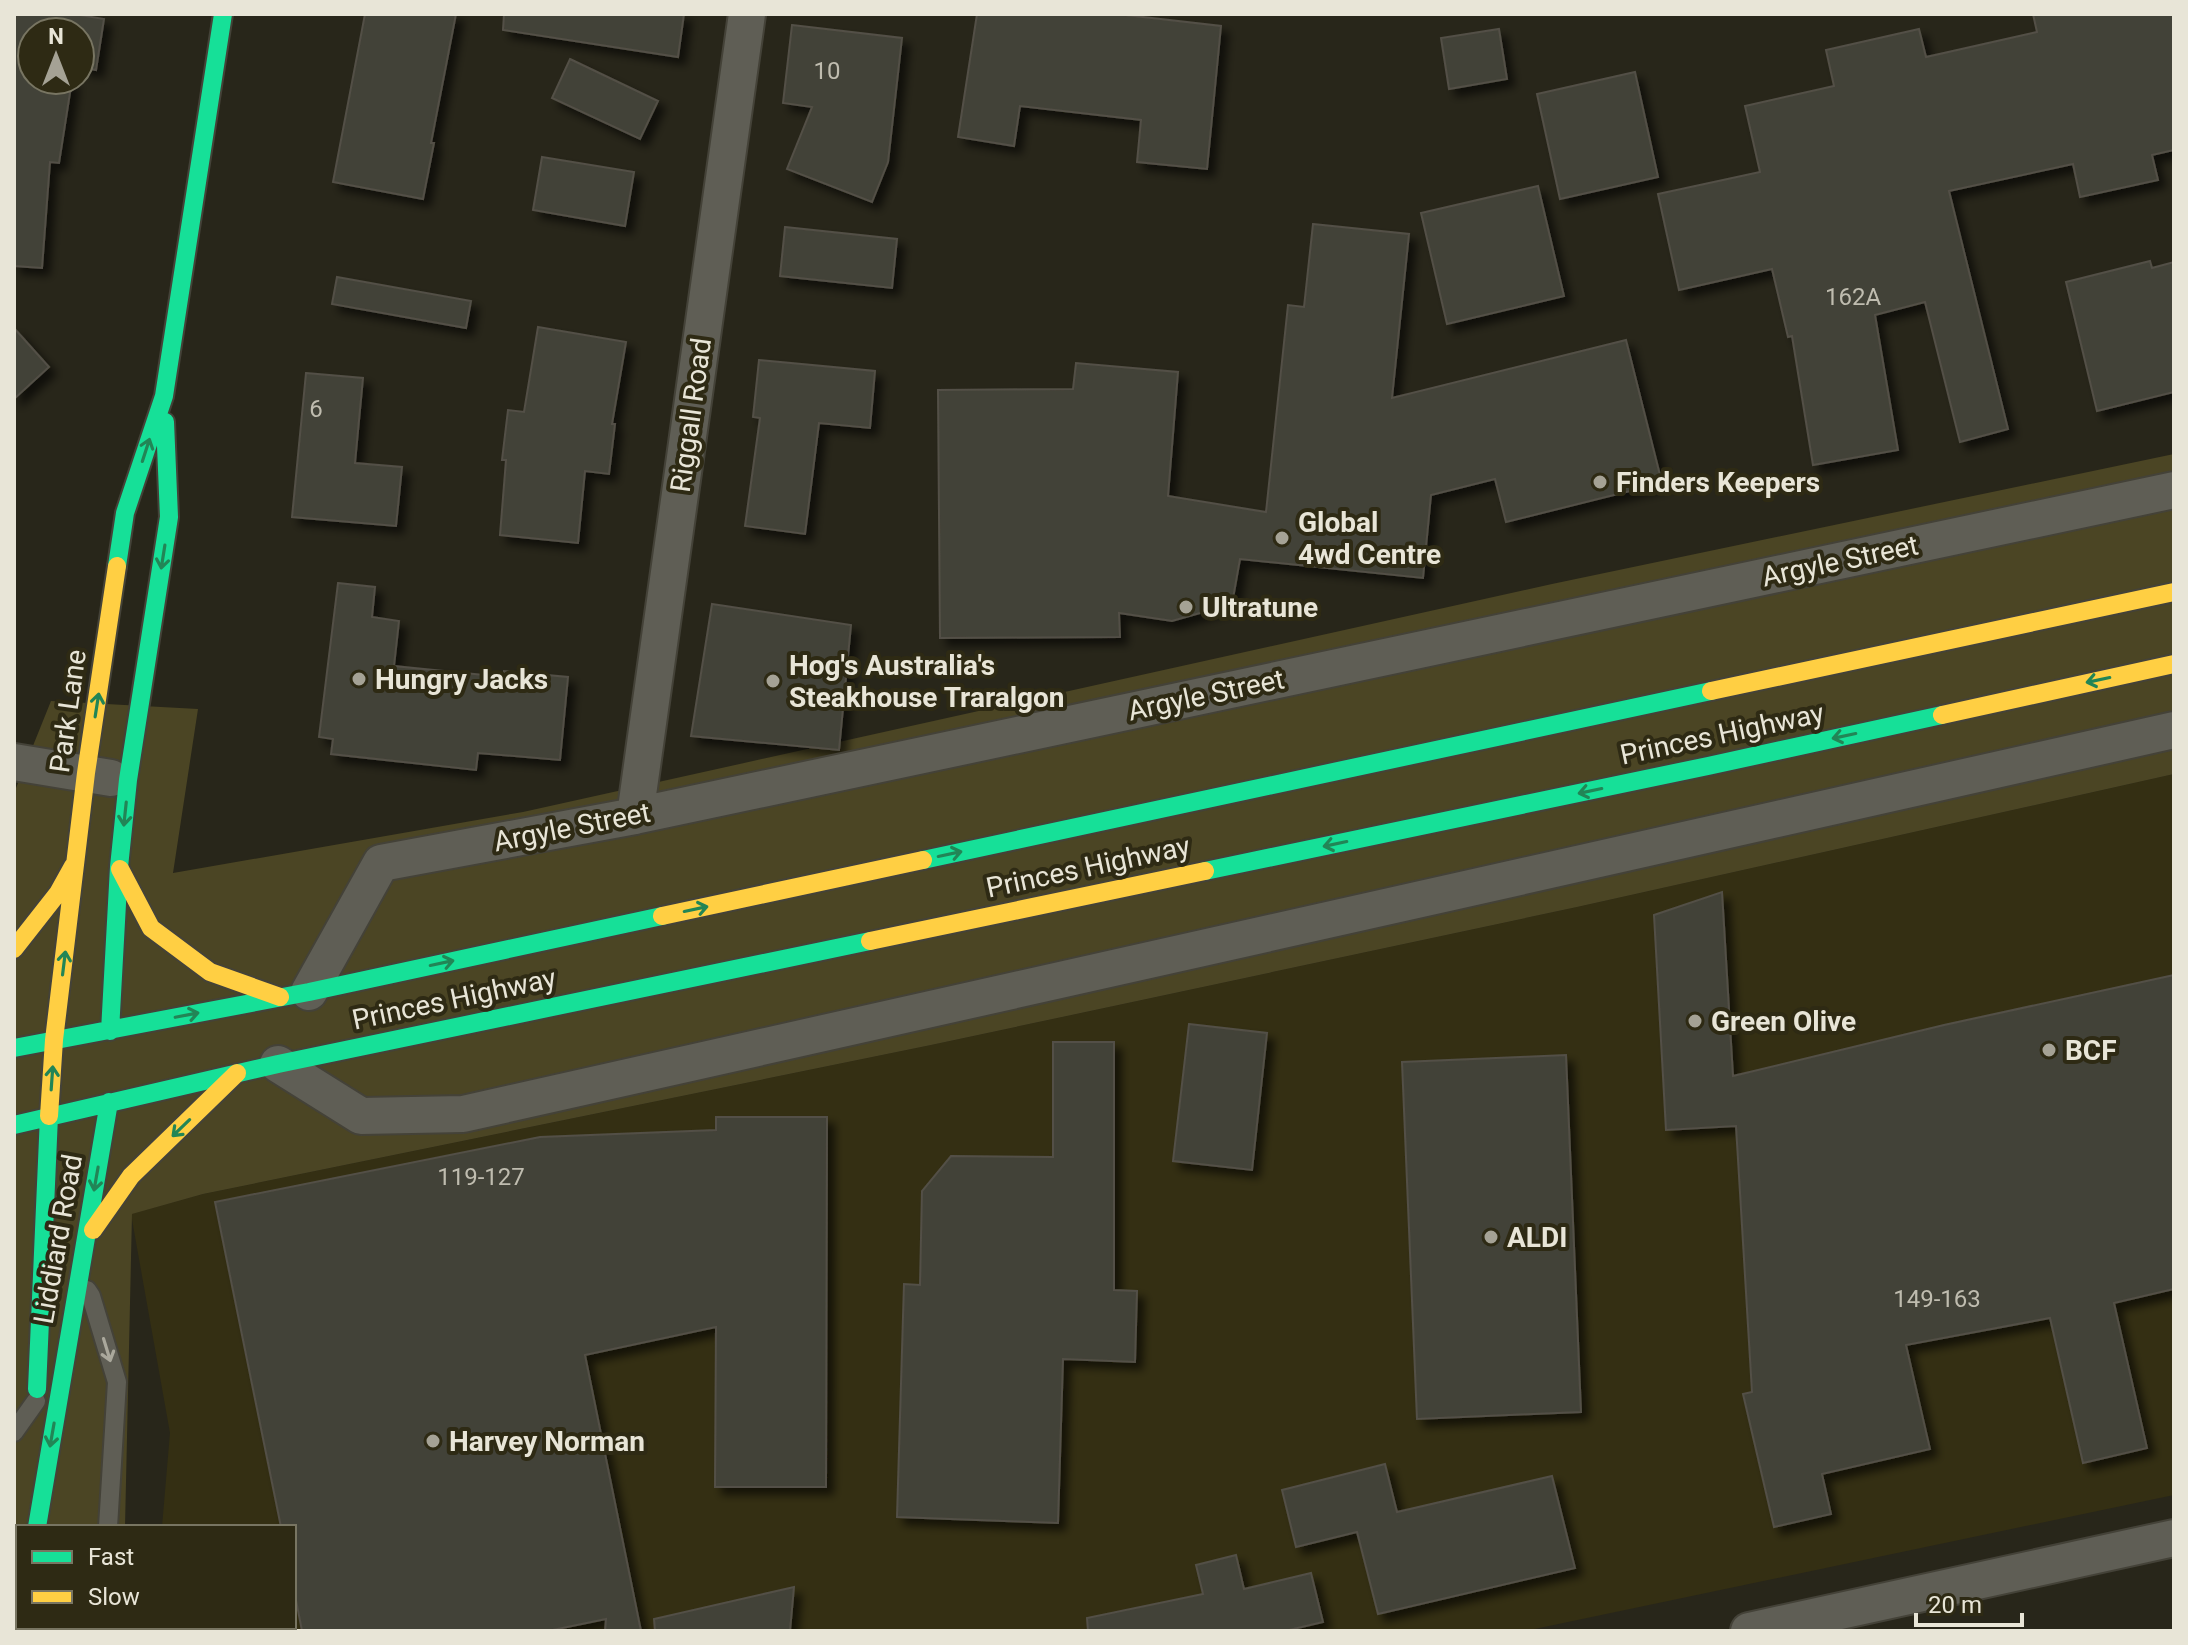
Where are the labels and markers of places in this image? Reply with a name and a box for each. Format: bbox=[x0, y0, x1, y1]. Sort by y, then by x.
place label: Finders Keepers bbox=[1616, 466, 1820, 499]
marker: Finders Keepers bbox=[1591, 473, 1609, 491]
place label: Global 4wd Centre bbox=[1298, 506, 1441, 571]
marker: Global 4wd Centre bbox=[1273, 529, 1291, 547]
place label: Ultratune bbox=[1202, 591, 1318, 624]
marker: Ultratune bbox=[1177, 598, 1195, 616]
place label: Hog's Australia's Steakhouse Traralgon bbox=[789, 649, 1065, 714]
place label: Hungry Jacks bbox=[375, 663, 548, 696]
marker: Hungry Jacks bbox=[350, 670, 368, 688]
marker: Hog's Australia's Steakhouse Traralgon bbox=[764, 672, 782, 690]
place label: Green Olive bbox=[1711, 1005, 1856, 1038]
marker: Green Olive bbox=[1686, 1012, 1704, 1030]
place label: BCF bbox=[2065, 1034, 2117, 1067]
marker: BCF bbox=[2040, 1041, 2058, 1059]
place label: ALDI bbox=[1507, 1221, 1567, 1254]
marker: ALDI bbox=[1482, 1228, 1500, 1246]
place label: Harvey Norman bbox=[449, 1425, 645, 1458]
marker: Harvey Norman bbox=[424, 1432, 442, 1450]

